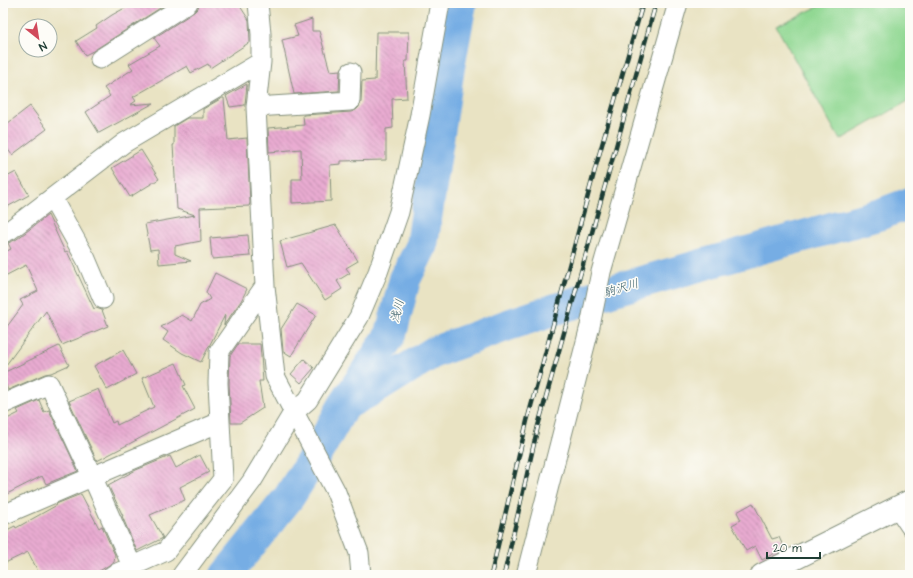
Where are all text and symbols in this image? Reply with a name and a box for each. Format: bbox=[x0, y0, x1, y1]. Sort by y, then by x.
north arrow bbox=[18, 18, 58, 58]
text: N bbox=[36, 38, 49, 54]
water label: 駒沢川 bbox=[601, 275, 641, 302]
water label: 浅川 bbox=[386, 297, 409, 325]
scale bar bbox=[767, 534, 820, 560]
text: 20 m bbox=[773, 540, 802, 557]

